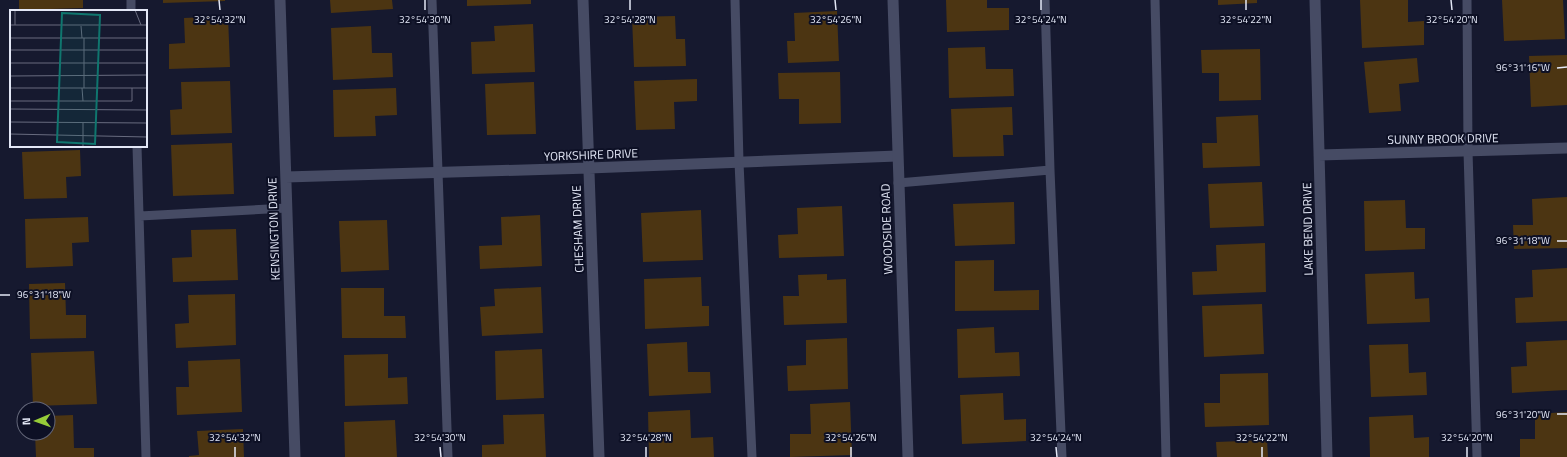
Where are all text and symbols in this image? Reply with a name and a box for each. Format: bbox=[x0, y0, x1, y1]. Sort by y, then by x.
inset map bbox=[10, 10, 147, 147]
text: 32°54'32"N bbox=[194, 12, 246, 27]
text: 32°54'30"N bbox=[399, 12, 451, 27]
text: 32°54'28"N bbox=[604, 12, 656, 27]
text: 32°54'26"N bbox=[810, 12, 862, 27]
text: 32°54'24"N bbox=[1015, 12, 1067, 27]
text: 32°54'22"N bbox=[1220, 12, 1272, 27]
text: 32°54'20"N bbox=[1426, 12, 1478, 27]
text: 96°31'16"W bbox=[1496, 60, 1550, 75]
street label: SUNNY BROOK DRIVE bbox=[1387, 128, 1499, 149]
street label: YORKSHIRE DRIVE bbox=[544, 143, 639, 166]
street label: KENSINGTON DRIVE bbox=[262, 177, 285, 281]
street label: LAKE BEND DRIVE bbox=[1297, 182, 1318, 276]
street label: WOODSIDE ROAD bbox=[875, 183, 898, 275]
street label: CHESHAM DRIVE bbox=[566, 185, 589, 273]
text: 96°31'18"W bbox=[1496, 233, 1550, 248]
text: 96°31'18"W bbox=[17, 287, 71, 302]
north arrow bbox=[16, 401, 56, 441]
text: 96°31'20"W bbox=[1496, 407, 1550, 422]
text: N bbox=[18, 417, 34, 425]
text: 32°54'32"N bbox=[209, 430, 261, 445]
text: 32°54'30"N bbox=[414, 430, 466, 445]
text: 32°54'28"N bbox=[620, 430, 672, 445]
text: 32°54'26"N bbox=[825, 430, 877, 445]
text: 32°54'24"N bbox=[1030, 430, 1082, 445]
text: 32°54'22"N bbox=[1236, 430, 1288, 445]
text: 32°54'20"N bbox=[1441, 430, 1493, 445]

